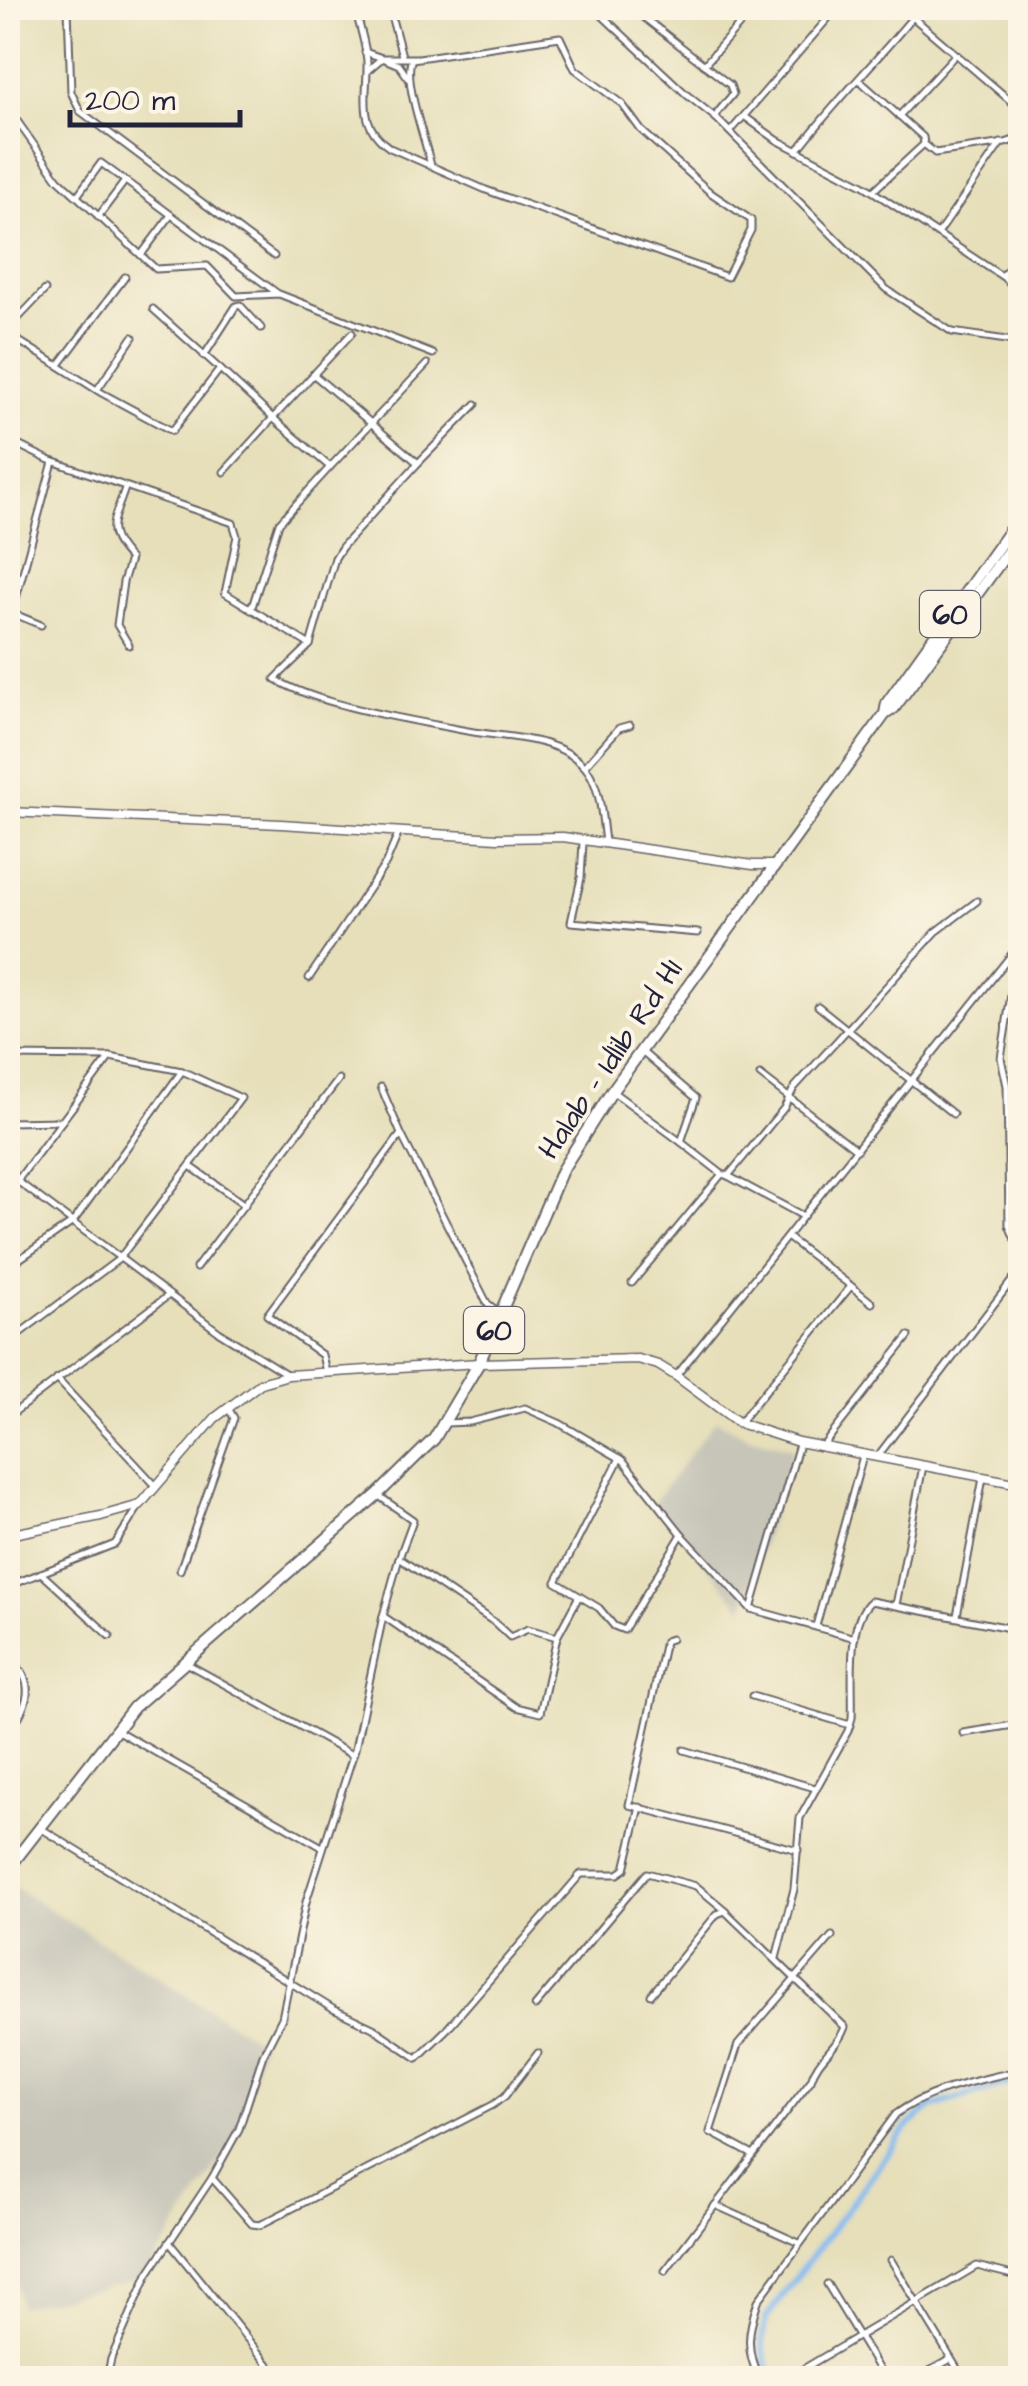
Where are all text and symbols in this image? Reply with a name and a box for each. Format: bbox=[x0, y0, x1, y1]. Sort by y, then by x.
scale bar bbox=[70, 65, 240, 127]
text: 200 m bbox=[85, 80, 176, 122]
road number: 60 bbox=[920, 591, 980, 637]
street label: Halab - Idlib Rd H1 bbox=[528, 951, 693, 1168]
road number: 60 bbox=[464, 1307, 524, 1353]

